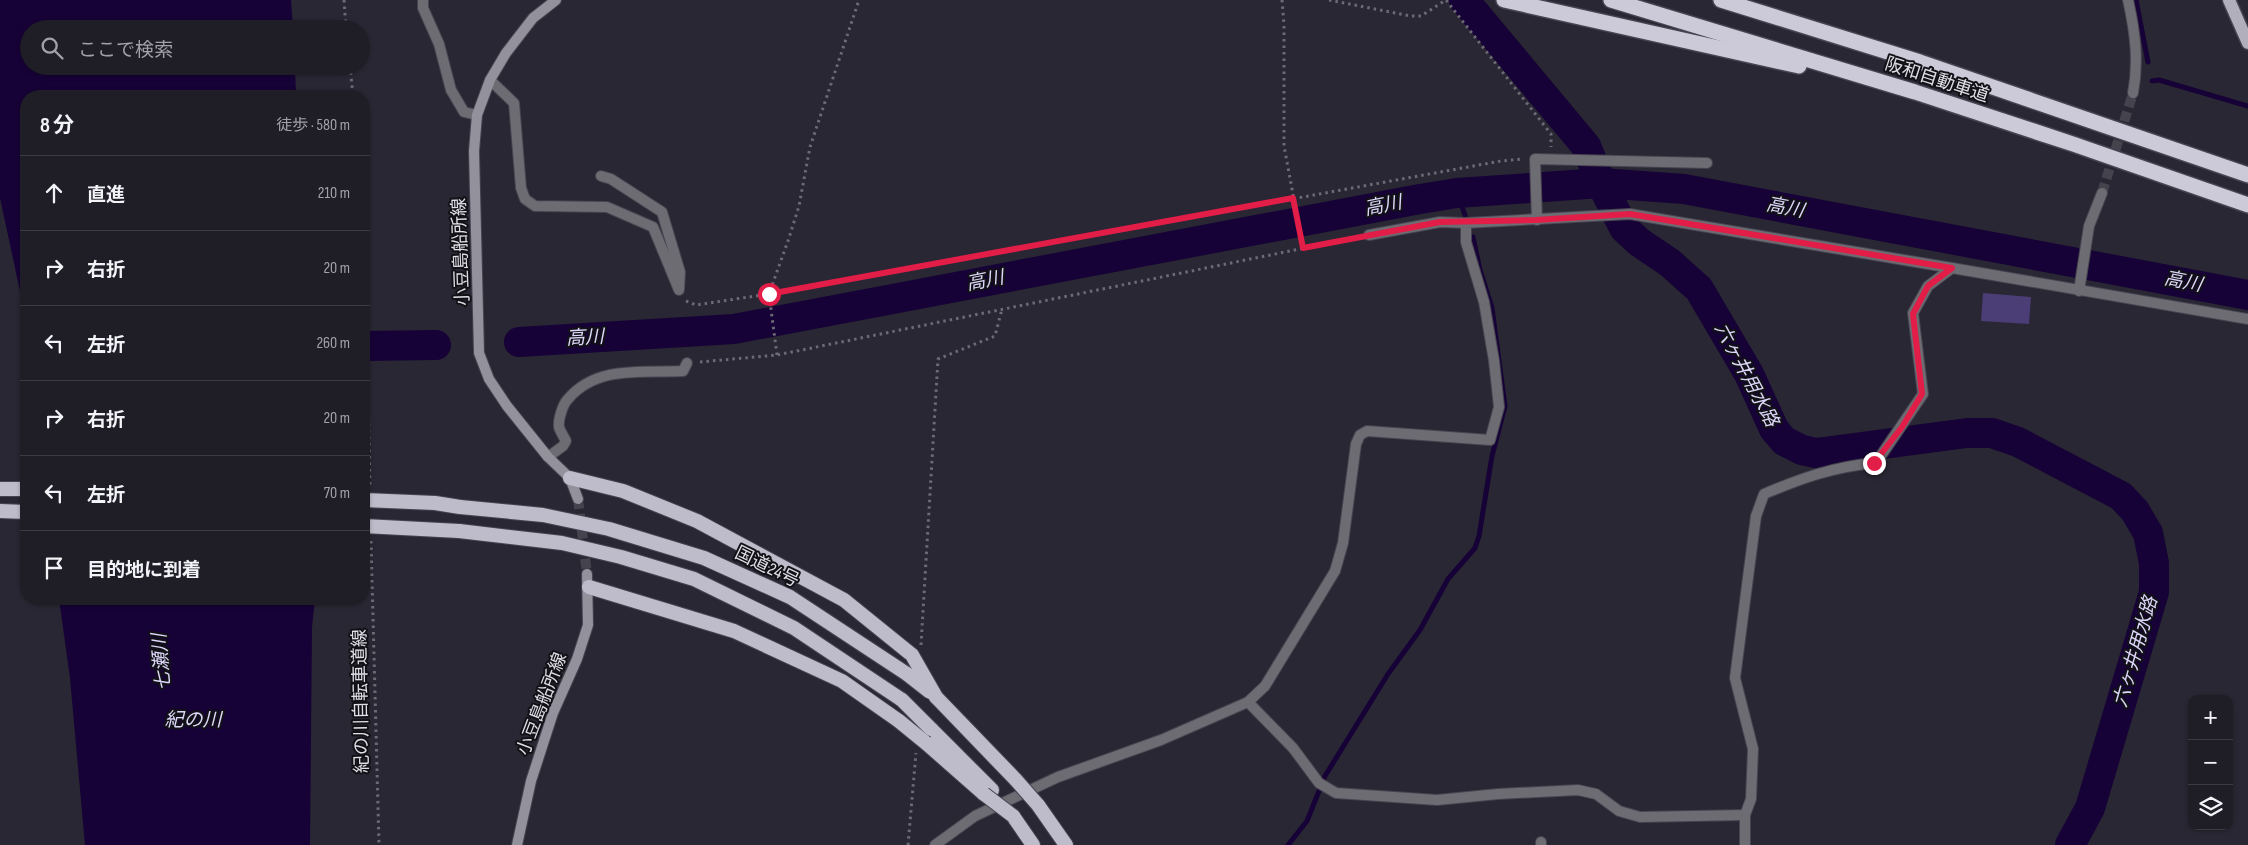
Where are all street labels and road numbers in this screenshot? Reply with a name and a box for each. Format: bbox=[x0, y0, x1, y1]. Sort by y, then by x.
street label: 阪和自動車道 bbox=[1882, 53, 1992, 107]
street label: 小豆島船所線 bbox=[449, 198, 473, 306]
street label: 国道24号 bbox=[731, 542, 803, 592]
street label: 紀の川自転車道線 bbox=[349, 629, 373, 773]
street label: 小豆島船所線 bbox=[513, 650, 571, 758]

